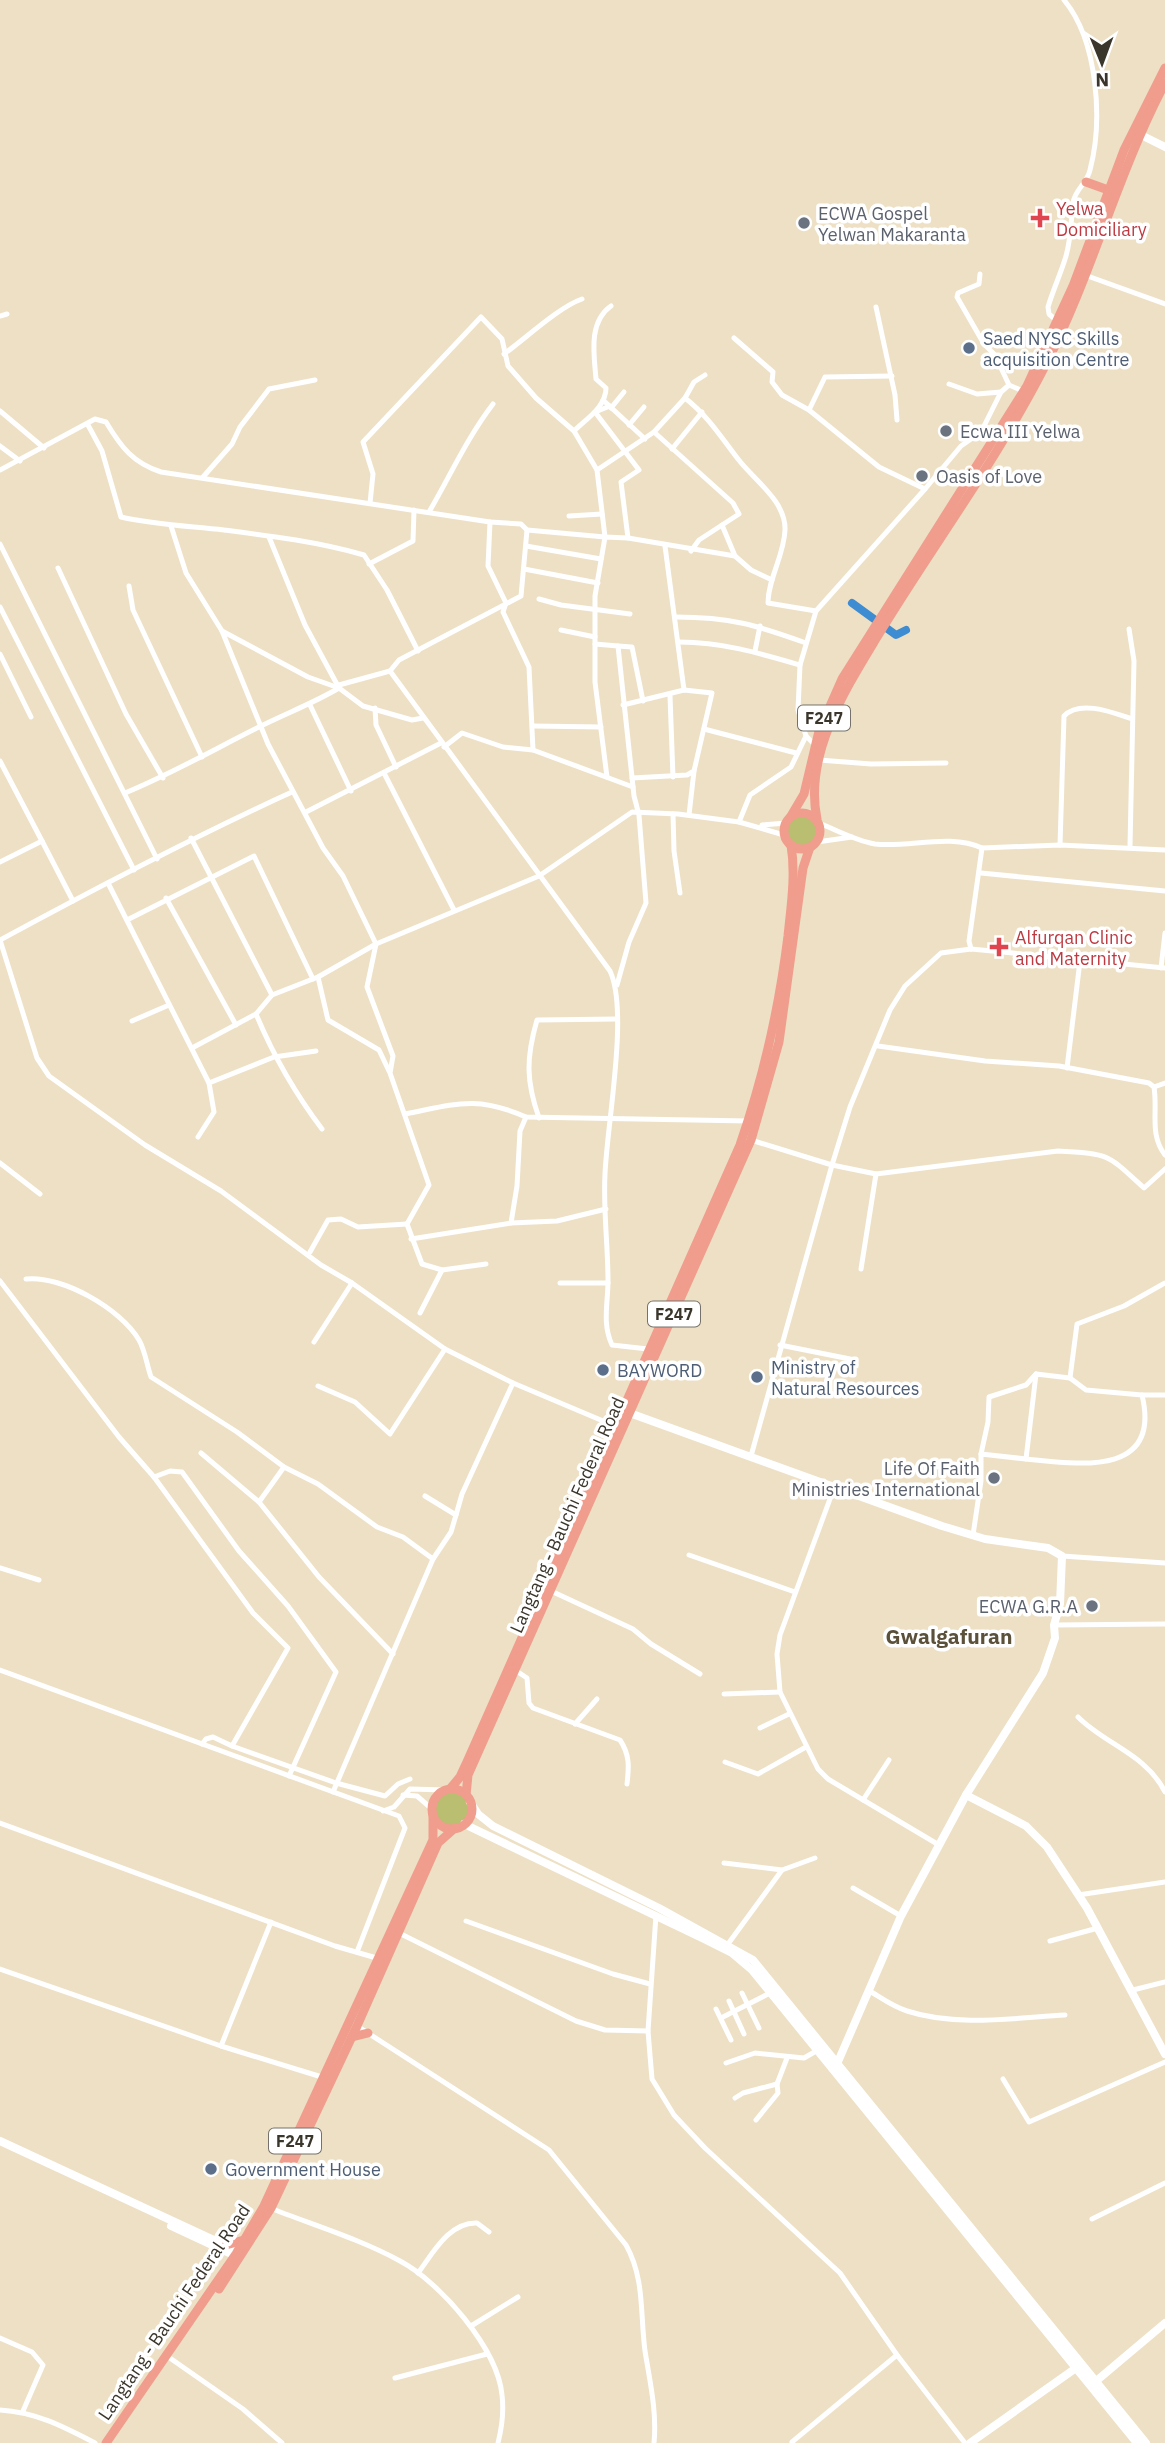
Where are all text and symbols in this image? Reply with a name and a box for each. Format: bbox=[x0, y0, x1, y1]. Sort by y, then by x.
north arrow bbox=[1067, 28, 1137, 98]
text: N bbox=[1095, 68, 1109, 92]
place label: Yelwa Domiciliary bbox=[1056, 197, 1147, 241]
place label: ECWA Gospel Yelwan Makaranta bbox=[818, 202, 966, 246]
marker: Yelwa Domiciliary bbox=[1030, 208, 1050, 228]
marker: ECWA Gospel Yelwan Makaranta bbox=[796, 215, 812, 231]
place label: Saed NYSC Skills acquisition Centre bbox=[983, 327, 1129, 371]
marker: Saed NYSC Skills acquisition Centre bbox=[961, 340, 977, 356]
place label: Ecwa III Yelwa bbox=[960, 420, 1081, 443]
marker: Ecwa III Yelwa bbox=[938, 423, 954, 439]
place label: Oasis of Love bbox=[936, 465, 1042, 488]
marker: Oasis of Love bbox=[914, 468, 930, 484]
road number: F247 bbox=[798, 706, 850, 730]
place label: Alfurqan Clinic and Maternity bbox=[1015, 926, 1133, 970]
marker: Alfurqan Clinic and Maternity bbox=[989, 937, 1009, 957]
road number: F247 bbox=[648, 1302, 700, 1326]
place label: Ministry of Natural Resources bbox=[771, 1356, 919, 1400]
place label: BAYWORD bbox=[617, 1359, 702, 1382]
marker: BAYWORD bbox=[595, 1362, 611, 1378]
marker: Ministry of Natural Resources bbox=[749, 1369, 765, 1385]
street label: Langtang - Bauchi Federal Road bbox=[504, 1393, 630, 1637]
place label: Life Of Faith Ministries International bbox=[792, 1457, 980, 1501]
marker: Life Of Faith Ministries International bbox=[986, 1470, 1002, 1486]
place label: ECWA G.R.A bbox=[979, 1595, 1078, 1618]
marker: ECWA G.R.A bbox=[1084, 1598, 1100, 1614]
district label: Gwalgafuran bbox=[885, 1622, 1013, 1650]
road number: F247 bbox=[269, 2128, 321, 2154]
place label: Government House bbox=[225, 2158, 381, 2181]
marker: Government House bbox=[203, 2161, 219, 2177]
street label: Langtang - Bauchi Federal Road bbox=[93, 2200, 255, 2424]

